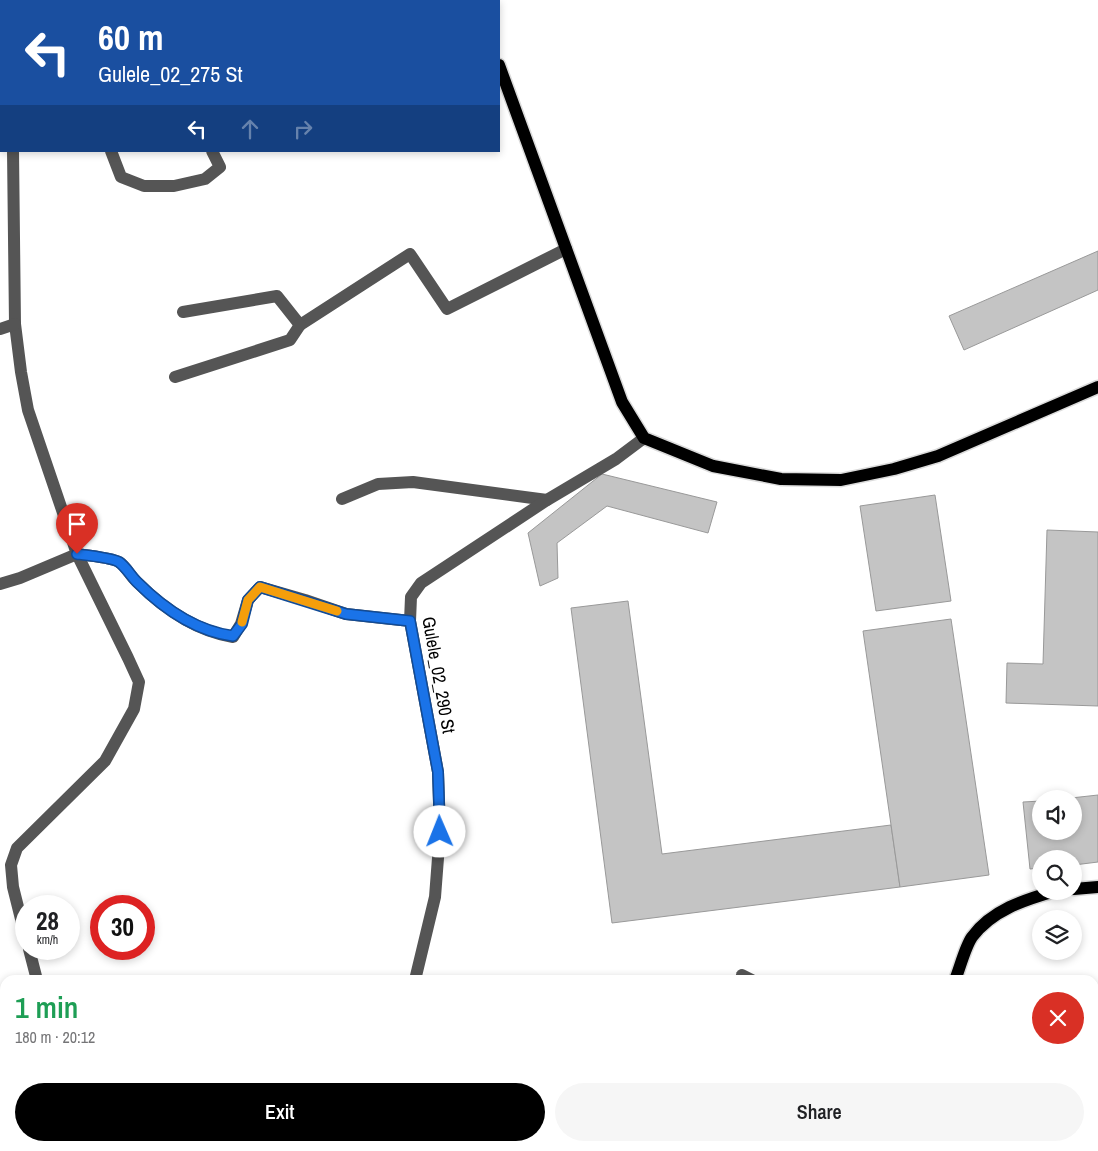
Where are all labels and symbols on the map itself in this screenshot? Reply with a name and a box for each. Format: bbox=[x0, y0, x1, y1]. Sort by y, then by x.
pin bbox=[56, 503, 98, 554]
street label: Gulele_02_290 St bbox=[416, 615, 462, 735]
position arrow bbox=[413, 805, 465, 857]
speed limit sign: 30 bbox=[90, 895, 155, 960]

